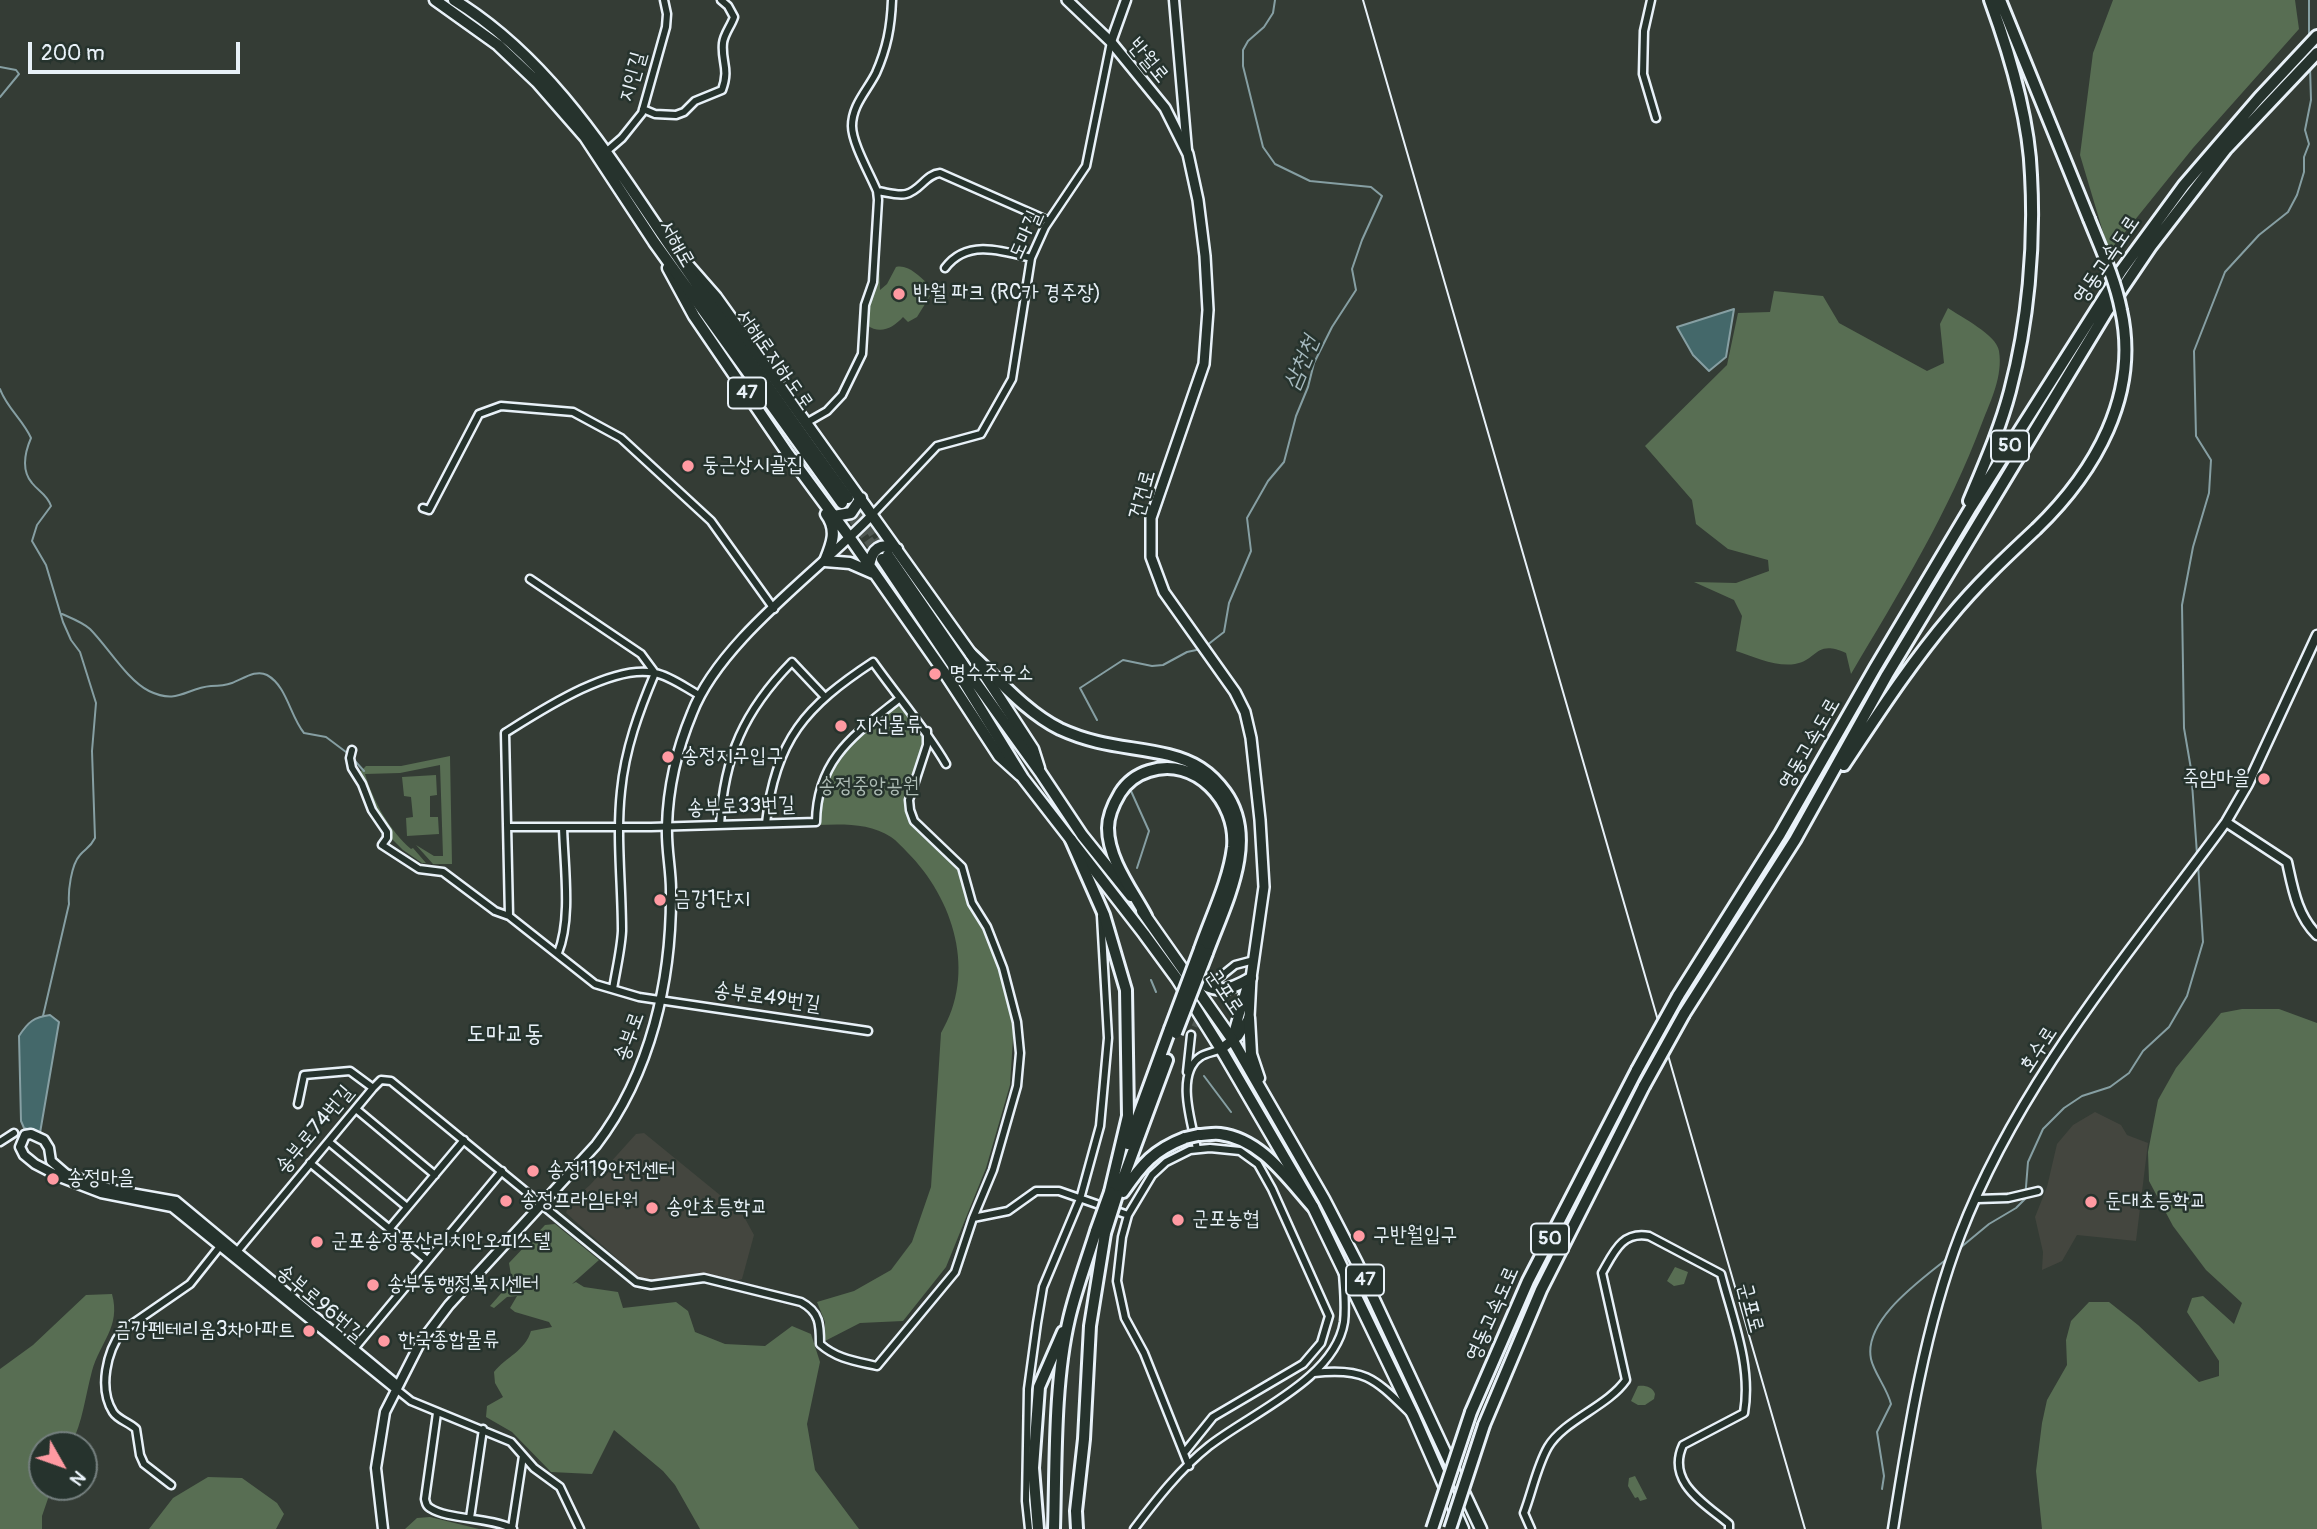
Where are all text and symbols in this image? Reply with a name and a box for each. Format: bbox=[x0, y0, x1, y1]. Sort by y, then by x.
scale bar bbox=[32, 28, 243, 72]
street label: 반월로 bbox=[1122, 33, 1174, 89]
text: 200 m bbox=[41, 40, 105, 67]
street label: 지인길 bbox=[614, 49, 652, 105]
street label: 도마길 bbox=[1004, 207, 1048, 263]
street label: 영동고속도로 bbox=[2068, 211, 2146, 309]
street label: 서해로 bbox=[652, 216, 700, 272]
place label: 반월 파크 (RC카 경주장) bbox=[913, 281, 1101, 307]
marker: 반월 파크 (RC카 경주장) bbox=[891, 286, 907, 302]
street label: 서해로지하도로 bbox=[730, 304, 818, 416]
water label: 삼천천 bbox=[1278, 332, 1326, 394]
road number: 47 bbox=[728, 378, 766, 408]
road number: 50 bbox=[1991, 430, 2029, 462]
place label: 둥근상시골집 bbox=[702, 453, 803, 479]
marker: 둥근상시골집 bbox=[680, 458, 696, 474]
street label: 건건로 bbox=[1124, 467, 1162, 523]
place label: 명수주유소 bbox=[949, 661, 1033, 687]
marker: 명수주유소 bbox=[927, 666, 943, 682]
street label: 영동고속도로 bbox=[1774, 694, 1846, 794]
place label: 지선물류 bbox=[855, 713, 923, 739]
marker: 지선물류 bbox=[833, 718, 849, 734]
place label: 송정지구입구 bbox=[682, 744, 783, 770]
marker: 송정지구입구 bbox=[660, 749, 676, 765]
place label: 죽암마을 bbox=[2182, 766, 2250, 792]
marker: 죽암마을 bbox=[2256, 771, 2272, 787]
park label: 송정중앙공원 bbox=[818, 774, 920, 800]
street label: 송부로33번길 bbox=[687, 793, 795, 821]
place label: 금강1단지 bbox=[674, 887, 750, 913]
marker: 금강1단지 bbox=[652, 892, 668, 908]
street label: 군포로 bbox=[1199, 964, 1249, 1020]
street label: 송부로49번길 bbox=[712, 978, 822, 1018]
street label: 송부로 bbox=[609, 1009, 651, 1065]
district label: 도마교동 bbox=[466, 1021, 544, 1049]
street label: 호수로 bbox=[2015, 1022, 2063, 1078]
street label: 송부로74번길 bbox=[271, 1081, 359, 1179]
place label: 송정119안전센터 bbox=[547, 1158, 676, 1184]
marker: 송정119안전센터 bbox=[525, 1163, 541, 1179]
place label: 송정마을 bbox=[67, 1166, 135, 1192]
marker: 송정마을 bbox=[45, 1171, 61, 1187]
place label: 송정프라임타워 bbox=[520, 1188, 638, 1214]
place label: 둔대초등학교 bbox=[2105, 1189, 2206, 1215]
marker: 송정프라임타워 bbox=[498, 1193, 514, 1209]
marker: 둔대초등학교 bbox=[2083, 1194, 2099, 1210]
place label: 송안초등학교 bbox=[666, 1195, 767, 1221]
marker: 송안초등학교 bbox=[644, 1200, 660, 1216]
place label: 군포농협 bbox=[1192, 1207, 1260, 1233]
marker: 군포농협 bbox=[1170, 1212, 1186, 1228]
place label: 구반월입구 bbox=[1373, 1223, 1457, 1249]
road number: 50 bbox=[1531, 1224, 1569, 1254]
marker: 구반월입구 bbox=[1351, 1228, 1367, 1244]
place label: 군포송정풍산리치안오피스텔 bbox=[331, 1229, 551, 1255]
marker: 군포송정풍산리치안오피스텔 bbox=[309, 1234, 325, 1250]
street label: 송부로96번길 bbox=[271, 1260, 369, 1348]
street label: 영동고속도로 bbox=[1461, 1263, 1525, 1365]
road number: 47 bbox=[1346, 1264, 1384, 1296]
place label: 송부동행정복지센터 bbox=[387, 1272, 539, 1298]
marker: 송부동행정복지센터 bbox=[365, 1277, 381, 1293]
street label: 군포로 bbox=[1731, 1280, 1769, 1336]
place label: 금강펜테리움3차아파트 bbox=[114, 1318, 295, 1344]
marker: 금강펜테리움3차아파트 bbox=[301, 1323, 317, 1339]
place label: 한국종합물류 bbox=[398, 1328, 499, 1354]
marker: 한국종합물류 bbox=[376, 1333, 392, 1349]
north arrow bbox=[28, 1431, 98, 1501]
text: N bbox=[64, 1466, 91, 1491]

